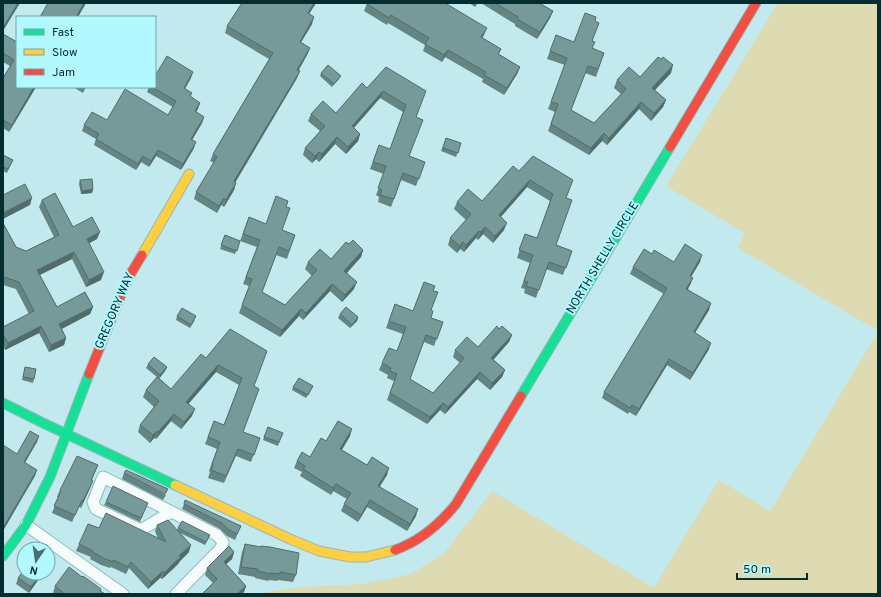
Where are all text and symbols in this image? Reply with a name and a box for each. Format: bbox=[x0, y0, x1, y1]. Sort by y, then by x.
legend bbox=[16, 16, 156, 88]
text: Fast bbox=[52, 25, 74, 41]
text: Slow bbox=[52, 45, 78, 61]
text: Jam bbox=[52, 65, 75, 81]
street label: NORTH SHELLY CIRCLE bbox=[563, 199, 643, 317]
street label: GREGORY WAY bbox=[92, 270, 138, 352]
north arrow bbox=[16, 541, 56, 581]
scale bar bbox=[737, 555, 807, 581]
text: N bbox=[29, 562, 39, 577]
text: 50 m bbox=[743, 562, 771, 578]

